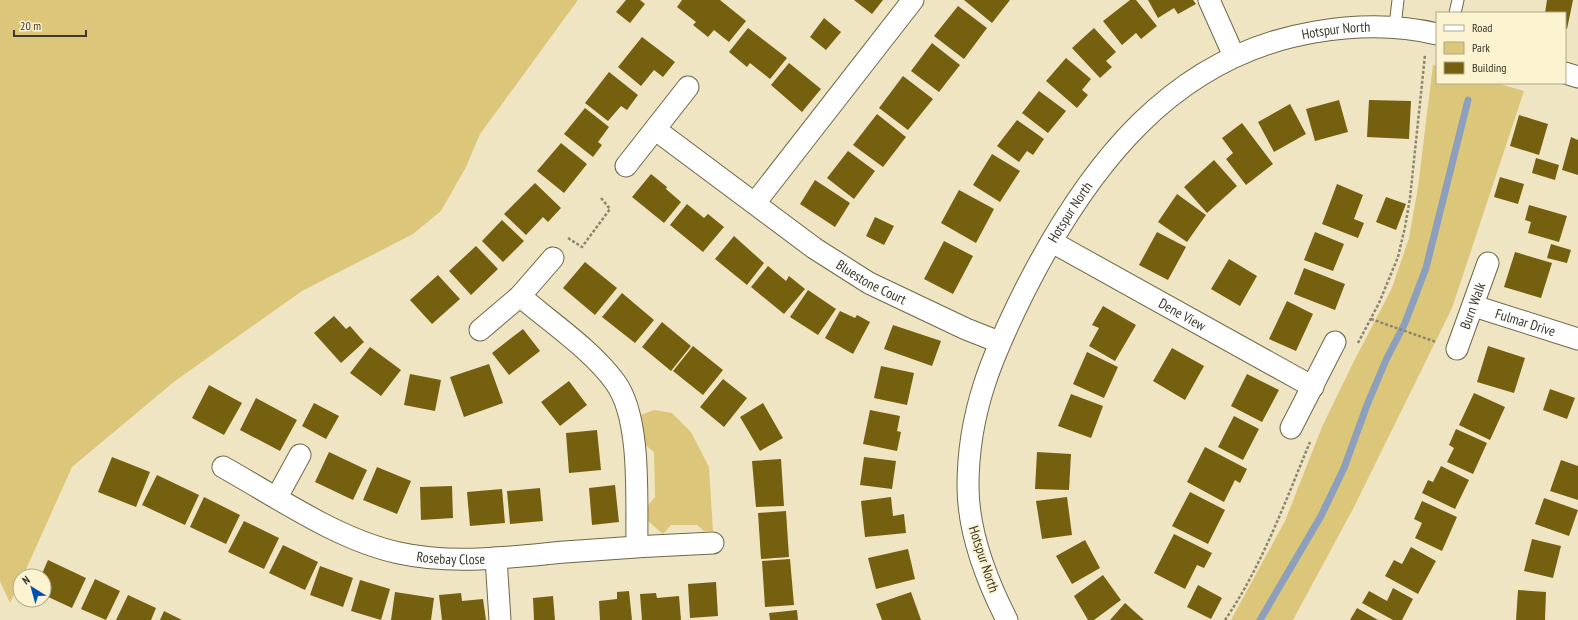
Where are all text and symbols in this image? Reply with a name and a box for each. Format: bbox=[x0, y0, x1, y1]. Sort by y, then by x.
scale bar bbox=[14, 12, 86, 38]
legend bbox=[1436, 12, 1566, 84]
text: 20 m bbox=[20, 18, 41, 33]
street label: Hotspur North bbox=[1300, 18, 1370, 43]
text: Road bbox=[1472, 20, 1492, 35]
text: Park bbox=[1472, 40, 1490, 55]
text: Building bbox=[1472, 60, 1507, 75]
street label: Hotspur North bbox=[1044, 178, 1096, 246]
street label: Bluestone Court bbox=[833, 255, 909, 308]
street label: Burn Walk bbox=[1456, 279, 1490, 332]
street label: Dene View bbox=[1155, 294, 1210, 335]
street label: Fulmar Drive bbox=[1493, 304, 1558, 340]
street label: Hotspur North bbox=[965, 523, 1003, 595]
street label: Rosebay Close bbox=[416, 547, 486, 568]
north arrow bbox=[12, 568, 52, 608]
text: N bbox=[19, 573, 33, 587]

